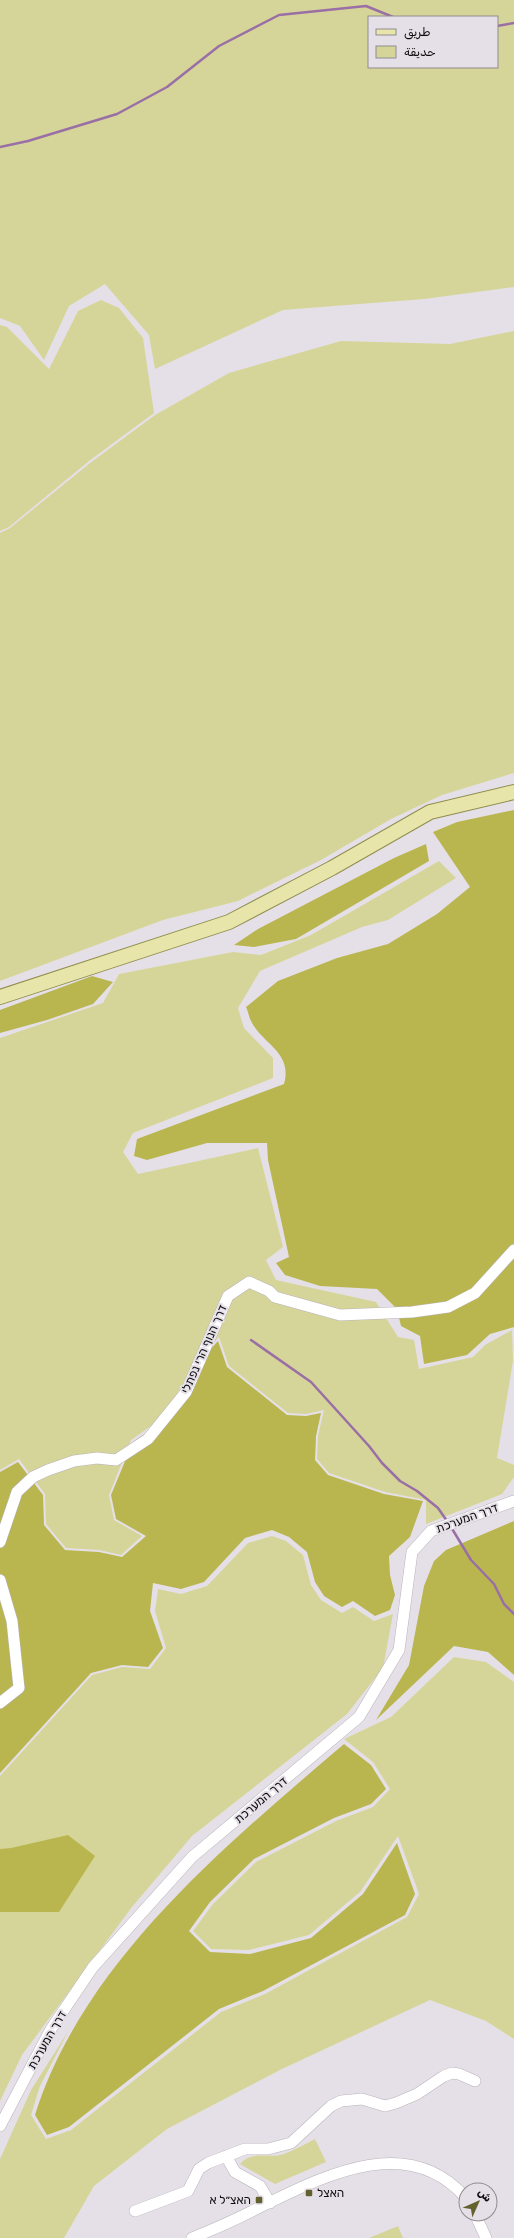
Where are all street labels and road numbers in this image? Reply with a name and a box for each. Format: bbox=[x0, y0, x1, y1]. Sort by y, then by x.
street label: דרך הנוף הרי נפתלי bbox=[178, 1302, 230, 1395]
street label: דרך המערכת bbox=[434, 1500, 500, 1536]
street label: דרך המערכת bbox=[232, 1774, 291, 1826]
street label: דרך המערכת bbox=[25, 2008, 69, 2072]

